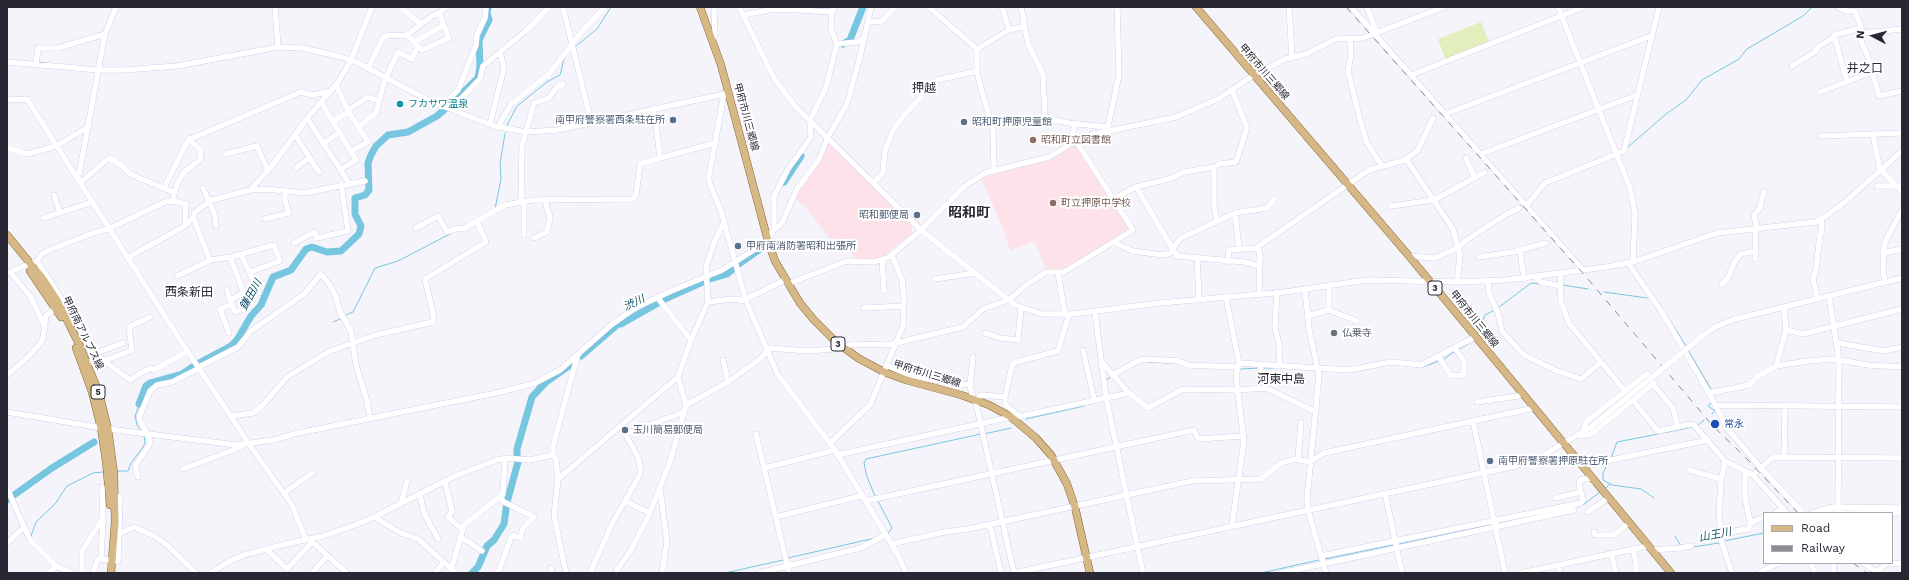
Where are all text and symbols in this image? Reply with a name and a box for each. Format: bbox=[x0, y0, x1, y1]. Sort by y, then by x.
north arrow bbox=[1853, 16, 1893, 56]
text: N bbox=[1854, 30, 1867, 39]
street label: 甲府市川三郷線 bbox=[1237, 42, 1291, 102]
district label: 井之口 bbox=[1847, 61, 1883, 75]
district label: 押越 bbox=[912, 81, 936, 95]
street label: 甲府市川三郷線 bbox=[731, 82, 761, 152]
place label: フカサワ温泉 bbox=[408, 98, 468, 110]
marker: フカサワ温泉 bbox=[395, 99, 405, 109]
place label: 南甲府警察署西条駐在所 bbox=[555, 114, 665, 126]
marker: 南甲府警察署西条駐在所 bbox=[668, 115, 678, 125]
place label: 昭和町押原児童館 bbox=[972, 116, 1052, 128]
marker: 昭和町押原児童館 bbox=[959, 117, 969, 127]
place label: 昭和町立図書館 bbox=[1041, 134, 1111, 146]
marker: 昭和町立図書館 bbox=[1028, 135, 1038, 145]
place label: 町立押原中学校 bbox=[1061, 197, 1131, 209]
marker: 町立押原中学校 bbox=[1048, 198, 1058, 208]
district label: 昭和町 bbox=[948, 205, 990, 221]
place label: 昭和郵便局 bbox=[859, 209, 909, 221]
marker: 昭和郵便局 bbox=[912, 210, 922, 220]
place label: 甲府南消防署昭和出張所 bbox=[746, 240, 856, 252]
marker: 甲府南消防署昭和出張所 bbox=[733, 241, 743, 251]
water label: 鎌田川 bbox=[237, 277, 265, 313]
road number: 3 bbox=[1428, 281, 1442, 295]
district label: 西条新田 bbox=[165, 285, 213, 299]
street label: 甲府市川三郷線 bbox=[1447, 288, 1501, 350]
water label: 渋川 bbox=[621, 292, 647, 314]
street label: 甲府南アルプス線 bbox=[60, 294, 106, 372]
place label: 仏乗寺 bbox=[1342, 327, 1372, 339]
marker: 仏乗寺 bbox=[1329, 328, 1339, 338]
road number: 3 bbox=[831, 337, 845, 351]
street label: 甲府市川三郷線 bbox=[892, 358, 962, 390]
district label: 河東中島 bbox=[1257, 372, 1305, 386]
road number: 5 bbox=[91, 385, 105, 399]
marker: 常永 bbox=[1709, 418, 1721, 430]
place label: 常永 bbox=[1724, 418, 1744, 430]
place label: 玉川簡易郵便局 bbox=[633, 424, 703, 436]
marker: 玉川簡易郵便局 bbox=[620, 425, 630, 435]
place label: 南甲府警察署押原駐在所 bbox=[1498, 455, 1608, 467]
marker: 南甲府警察署押原駐在所 bbox=[1485, 456, 1495, 466]
legend bbox=[1763, 512, 1893, 564]
text: Road bbox=[1801, 521, 1830, 535]
water label: 山王川 bbox=[1698, 525, 1732, 545]
text: Railway bbox=[1801, 541, 1845, 555]

